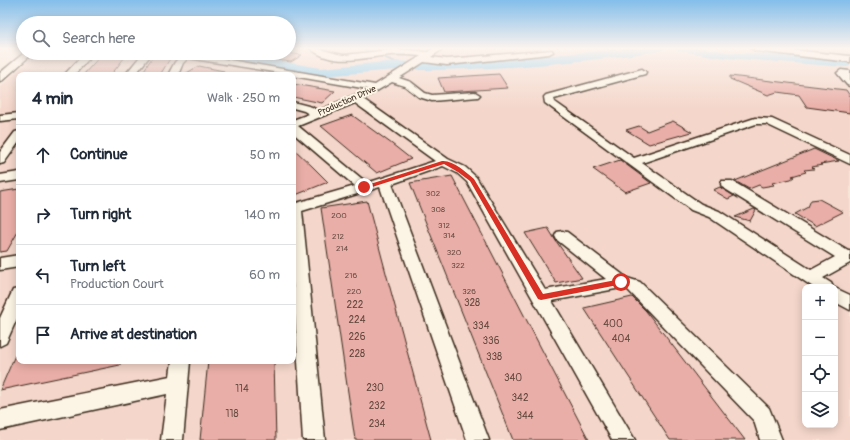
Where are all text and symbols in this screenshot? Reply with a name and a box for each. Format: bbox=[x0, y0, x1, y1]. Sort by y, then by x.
search box bbox=[16, 16, 296, 60]
icon: search bbox=[30, 27, 52, 49]
text: Search here bbox=[62, 29, 135, 48]
street label: Production Drive bbox=[316, 83, 378, 119]
text: 4 min bbox=[32, 88, 73, 109]
text: Walk · 250 m bbox=[207, 90, 280, 106]
icon: ahead bbox=[32, 144, 54, 166]
text: Continue bbox=[70, 145, 128, 164]
text: 50 m bbox=[250, 147, 280, 163]
route end bbox=[355, 178, 373, 196]
house number: 302 bbox=[426, 189, 441, 198]
icon: right bbox=[32, 204, 54, 226]
text: Turn right bbox=[70, 205, 131, 224]
house number: 308 bbox=[431, 205, 445, 214]
text: 140 m bbox=[244, 207, 280, 223]
house number: 200 bbox=[331, 211, 347, 220]
house number: 312 bbox=[438, 221, 451, 230]
house number: 314 bbox=[443, 231, 455, 240]
house number: 212 bbox=[332, 232, 345, 241]
house number: 214 bbox=[336, 244, 348, 253]
house number: 320 bbox=[447, 248, 462, 257]
text: Turn left bbox=[70, 257, 126, 276]
house number: 322 bbox=[451, 261, 465, 270]
icon: left bbox=[32, 264, 54, 286]
text: 60 m bbox=[249, 267, 280, 283]
house number: 216 bbox=[345, 271, 357, 280]
route start bbox=[612, 273, 630, 291]
text: Production Court bbox=[70, 276, 164, 292]
map controls bbox=[802, 284, 838, 428]
button: + bbox=[802, 284, 838, 320]
house number: 220 bbox=[347, 287, 362, 296]
house number: 326 bbox=[462, 287, 476, 296]
house number: 328 bbox=[464, 297, 480, 309]
house number: 222 bbox=[347, 299, 364, 311]
house number: 224 bbox=[349, 314, 366, 326]
house number: 400 bbox=[603, 318, 623, 330]
house number: 334 bbox=[473, 320, 490, 332]
button: − bbox=[802, 320, 838, 356]
icon: arrive bbox=[32, 324, 54, 346]
text: Arrive at destination bbox=[70, 325, 197, 344]
house number: 226 bbox=[349, 331, 366, 343]
house number: 404 bbox=[612, 333, 630, 345]
house number: 336 bbox=[483, 335, 500, 347]
house number: 228 bbox=[349, 348, 365, 360]
house number: 338 bbox=[486, 351, 502, 363]
button: locate bbox=[802, 356, 838, 392]
house number: 340 bbox=[504, 372, 522, 384]
house number: 230 bbox=[366, 382, 384, 394]
house number: 114 bbox=[235, 383, 249, 395]
house number: 342 bbox=[512, 392, 529, 404]
button: layers bbox=[802, 392, 838, 428]
house number: 232 bbox=[369, 400, 386, 412]
house number: 118 bbox=[226, 408, 238, 420]
house number: 344 bbox=[516, 410, 534, 422]
house number: 234 bbox=[369, 418, 386, 430]

